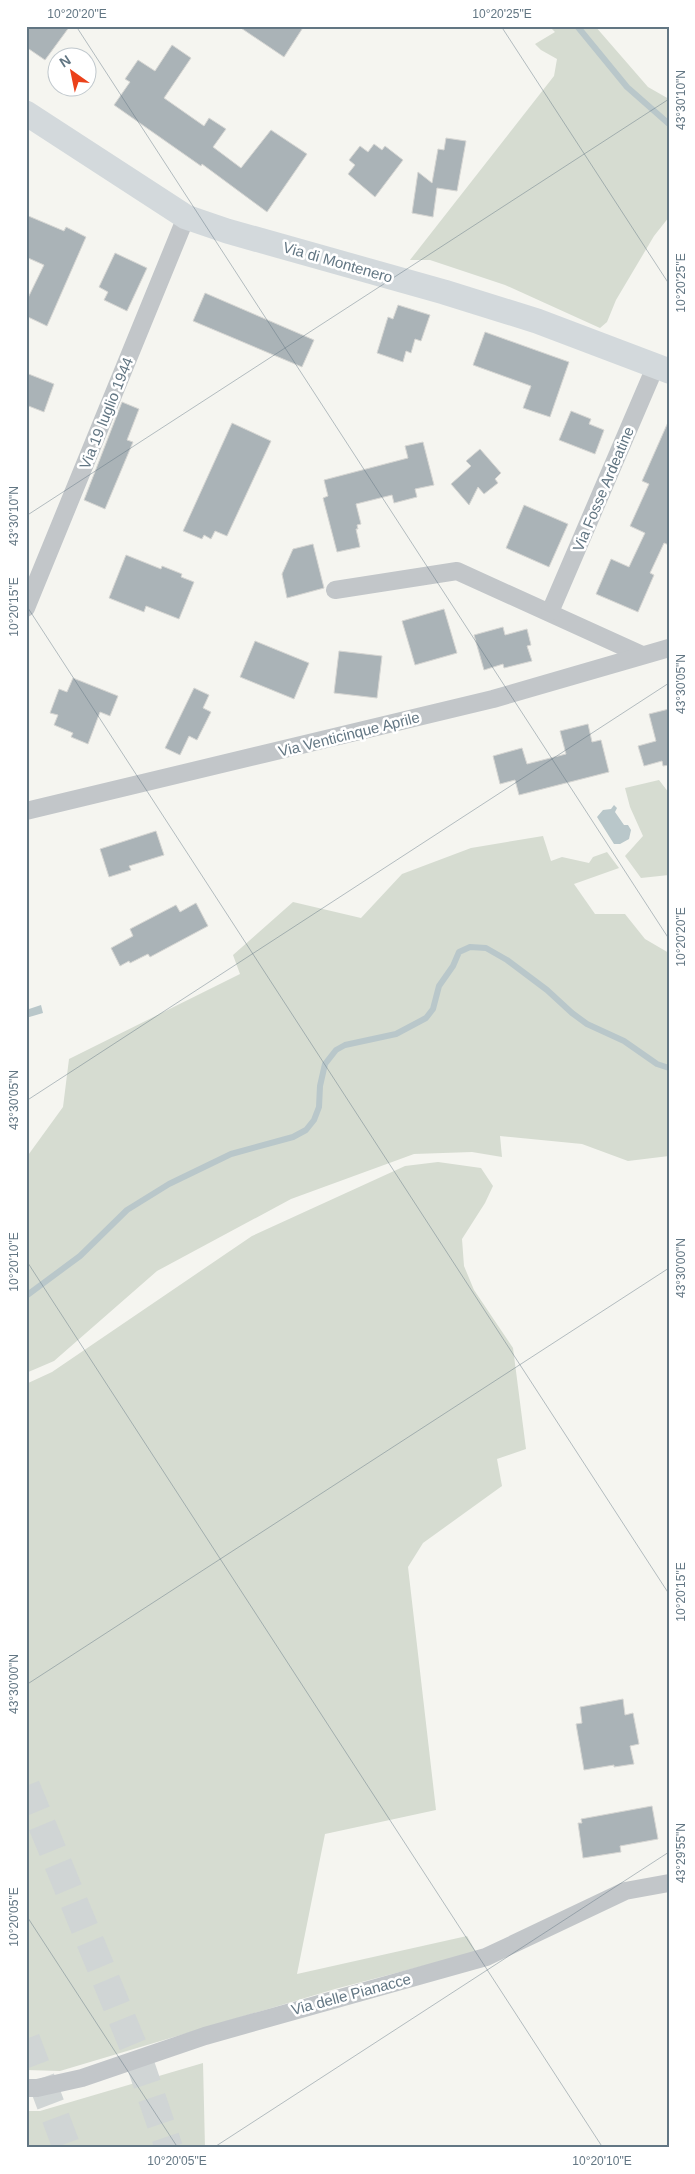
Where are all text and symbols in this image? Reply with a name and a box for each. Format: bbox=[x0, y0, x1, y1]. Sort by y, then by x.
text: 10°20'20"E bbox=[47, 7, 107, 21]
text: 10°20'25"E bbox=[472, 7, 532, 21]
north arrow bbox=[48, 48, 98, 98]
text: N bbox=[56, 52, 74, 71]
text: 43°30'10"N bbox=[674, 70, 688, 130]
street label: Via di Montenero bbox=[281, 238, 395, 286]
text: 10°20'25"E bbox=[674, 253, 688, 313]
street label: Via 19 luglio 1944 bbox=[76, 355, 136, 471]
street label: Via Fosse Ardeatine bbox=[569, 424, 637, 554]
text: 43°30'10"N bbox=[7, 486, 21, 546]
text: 10°20'15"E bbox=[7, 577, 21, 637]
text: 43°30'05"N bbox=[674, 654, 688, 714]
street label: Via Venticinque Aprile bbox=[277, 708, 421, 760]
text: 10°20'20"E bbox=[674, 907, 688, 967]
text: 43°30'05"N bbox=[7, 1070, 21, 1130]
text: 10°20'10"E bbox=[7, 1232, 21, 1292]
text: 43°30'00"N bbox=[674, 1238, 688, 1298]
text: 10°20'15"E bbox=[674, 1562, 688, 1622]
text: 43°30'00"N bbox=[7, 1654, 21, 1714]
text: 43°29'55"N bbox=[674, 1823, 688, 1883]
text: 10°20'05"E bbox=[7, 1887, 21, 1947]
street label: Via delle Pianacce bbox=[289, 1970, 413, 2018]
text: 10°20'05"E bbox=[147, 2154, 207, 2168]
text: 10°20'10"E bbox=[572, 2154, 632, 2168]

